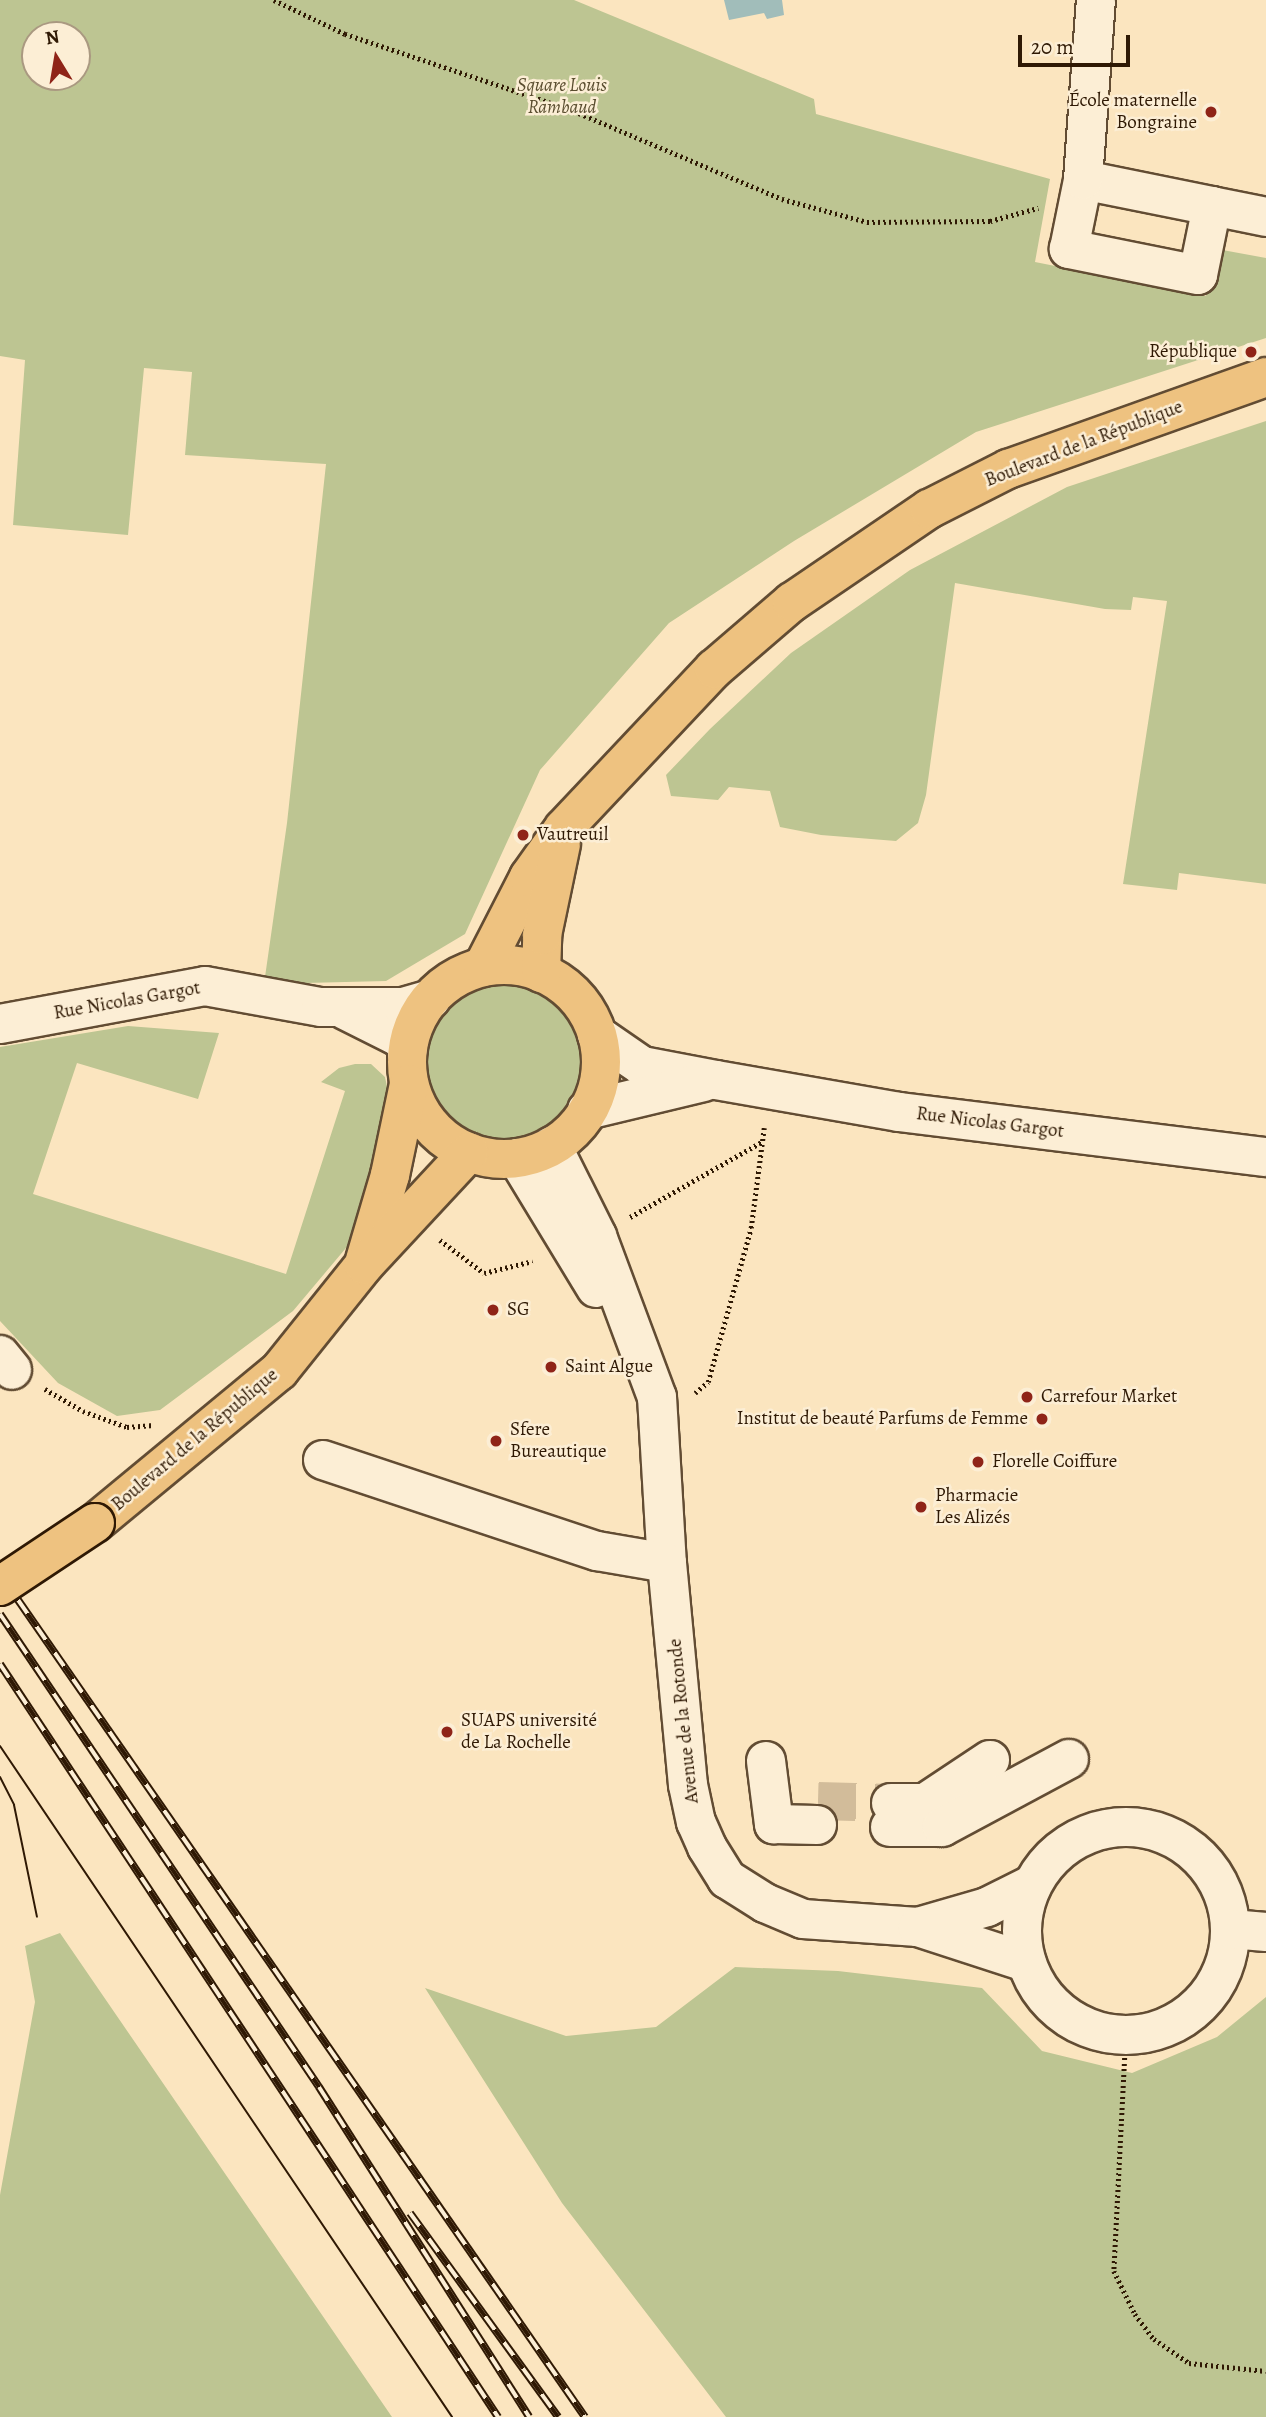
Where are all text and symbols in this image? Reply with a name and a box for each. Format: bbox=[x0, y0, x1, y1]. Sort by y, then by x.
north arrow bbox=[21, 21, 91, 91]
scale bar bbox=[1021, 21, 1133, 65]
text: N bbox=[43, 23, 62, 51]
text: 20 m bbox=[1031, 33, 1074, 61]
park label: Square Louis Rambaud bbox=[517, 75, 607, 119]
place label: École maternelle Bongraine bbox=[1069, 90, 1197, 134]
marker: École maternelle Bongraine bbox=[1203, 104, 1219, 120]
place label: République bbox=[1149, 341, 1237, 363]
marker: République bbox=[1243, 344, 1259, 360]
street label: Boulevard de la République bbox=[982, 396, 1186, 492]
place label: Vautreuil bbox=[537, 824, 608, 846]
marker: Vautreuil bbox=[515, 827, 531, 843]
street label: Rue Nicolas Gargot bbox=[52, 977, 202, 1025]
street label: Rue Nicolas Gargot bbox=[915, 1103, 1065, 1143]
place label: SG bbox=[507, 1299, 530, 1321]
marker: SG bbox=[485, 1302, 501, 1318]
place label: Saint Algue bbox=[565, 1356, 653, 1378]
marker: Saint Algue bbox=[543, 1359, 559, 1375]
street label: Boulevard de la République bbox=[107, 1364, 283, 1516]
place label: Carrefour Market bbox=[1041, 1386, 1177, 1408]
marker: Carrefour Market bbox=[1019, 1389, 1035, 1405]
place label: Institut de beauté Parfums de Femme bbox=[737, 1408, 1028, 1430]
marker: Institut de beauté Parfums de Femme bbox=[1034, 1411, 1050, 1427]
place label: Sfere Bureautique bbox=[510, 1419, 607, 1463]
marker: Sfere Bureautique bbox=[488, 1433, 504, 1449]
place label: Florelle Coiffure bbox=[992, 1451, 1117, 1473]
marker: Florelle Coiffure bbox=[970, 1454, 986, 1470]
place label: Pharmacie Les Alizés bbox=[935, 1485, 1018, 1529]
marker: Pharmacie Les Alizés bbox=[913, 1499, 929, 1515]
street label: Avenue de la Rotonde bbox=[664, 1638, 704, 1804]
place label: SUAPS université de La Rochelle bbox=[461, 1710, 597, 1754]
marker: SUAPS université de La Rochelle bbox=[439, 1724, 455, 1740]

